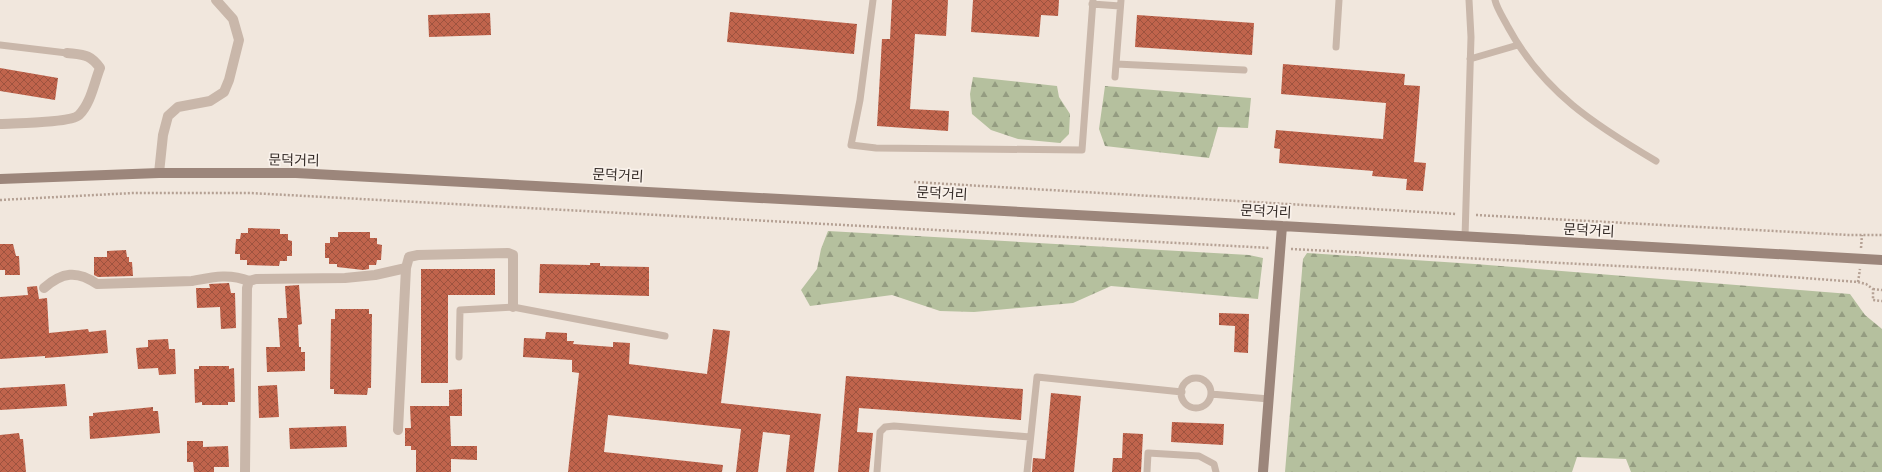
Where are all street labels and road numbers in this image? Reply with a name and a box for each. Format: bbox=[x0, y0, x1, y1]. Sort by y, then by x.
street label: 문덕거리 bbox=[268, 151, 320, 169]
street label: 문덕거리 bbox=[592, 165, 644, 185]
street label: 문덕거리 bbox=[916, 183, 968, 203]
street label: 문덕거리 bbox=[1240, 201, 1292, 221]
street label: 문덕거리 bbox=[1563, 220, 1615, 240]

